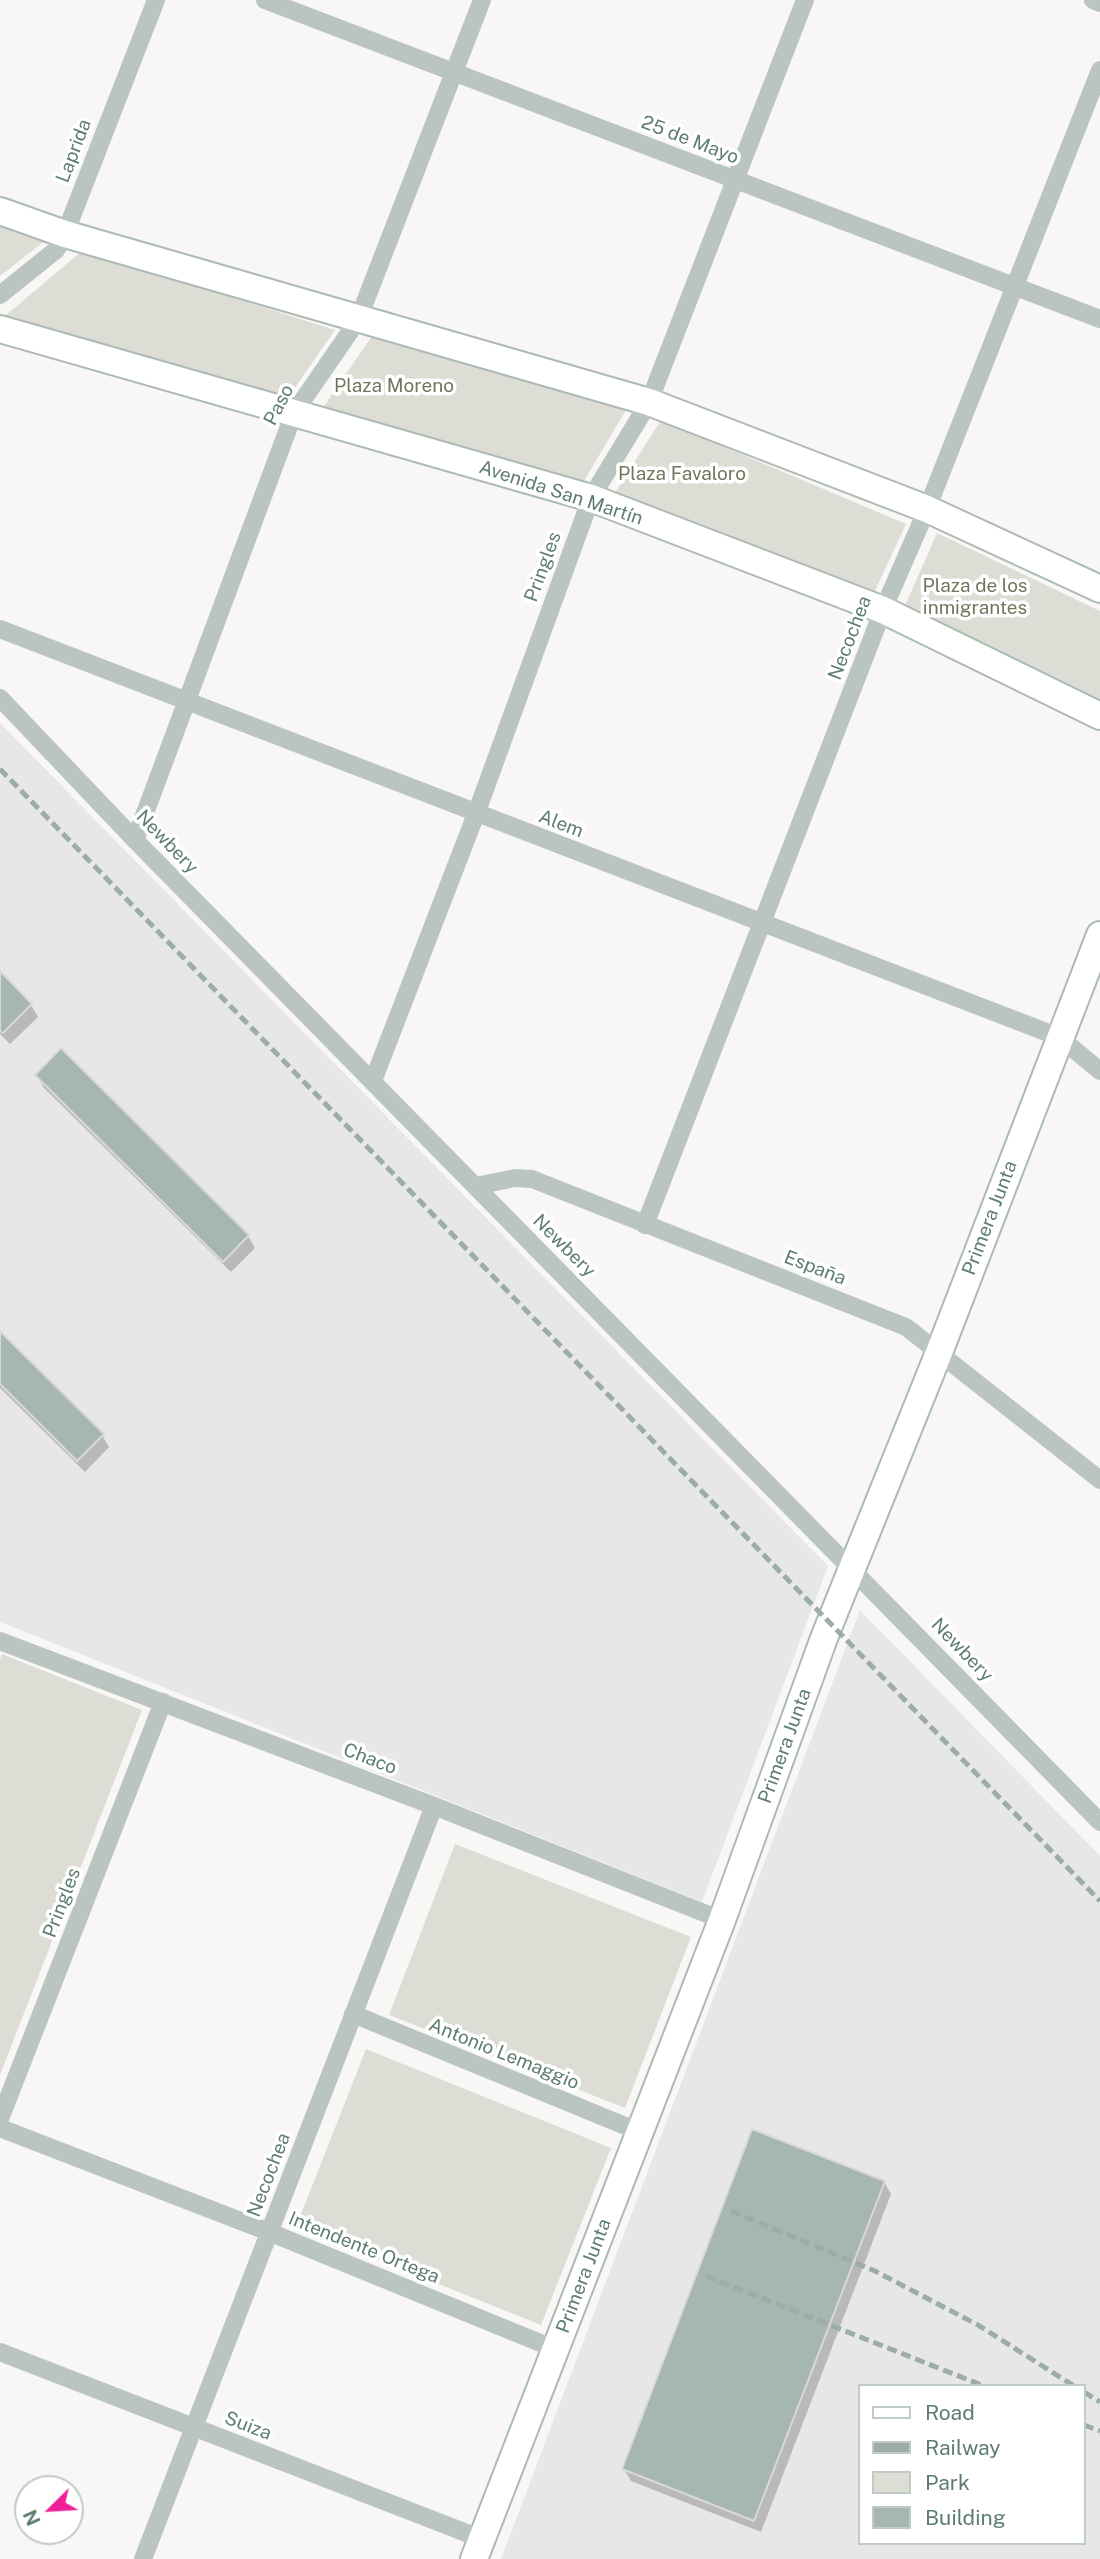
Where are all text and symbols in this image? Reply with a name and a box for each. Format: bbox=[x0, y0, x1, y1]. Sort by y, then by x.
street label: 25 de Mayo bbox=[638, 111, 742, 169]
street label: Laprida bbox=[51, 116, 97, 186]
park label: Plaza Moreno bbox=[334, 375, 454, 397]
street label: Paso bbox=[259, 381, 299, 429]
street label: Avenida San Martín bbox=[476, 456, 646, 530]
park label: Plaza Favaloro bbox=[618, 463, 746, 485]
street label: Pringles bbox=[520, 529, 566, 605]
park label: Plaza de los inmigrantes bbox=[923, 575, 1027, 619]
street label: Necochea bbox=[824, 593, 876, 683]
street label: Newbery bbox=[131, 805, 203, 879]
street label: Alem bbox=[535, 805, 587, 843]
street label: Primera Junta bbox=[958, 1158, 1022, 1278]
street label: Newbery bbox=[528, 1210, 600, 1282]
street label: España bbox=[781, 1246, 849, 1290]
street label: Newbery bbox=[926, 1613, 998, 1687]
street label: Primera Junta bbox=[754, 1685, 816, 1807]
street label: Chaco bbox=[340, 1738, 400, 1780]
street label: Pringles bbox=[38, 1865, 86, 1941]
street label: Antonio Lemaggio bbox=[426, 2013, 582, 2095]
street label: Necochea bbox=[243, 2130, 295, 2220]
street label: Intendente Ortega bbox=[285, 2207, 443, 2289]
street label: Primera Junta bbox=[552, 2216, 616, 2336]
legend bbox=[858, 2384, 1086, 2545]
text: Road bbox=[925, 2400, 975, 2425]
street label: Suiza bbox=[221, 2407, 275, 2445]
text: Railway bbox=[925, 2435, 1001, 2460]
text: Park bbox=[925, 2470, 970, 2495]
north arrow bbox=[14, 2475, 84, 2545]
text: Building bbox=[925, 2505, 1006, 2530]
text: N bbox=[19, 2506, 45, 2529]

